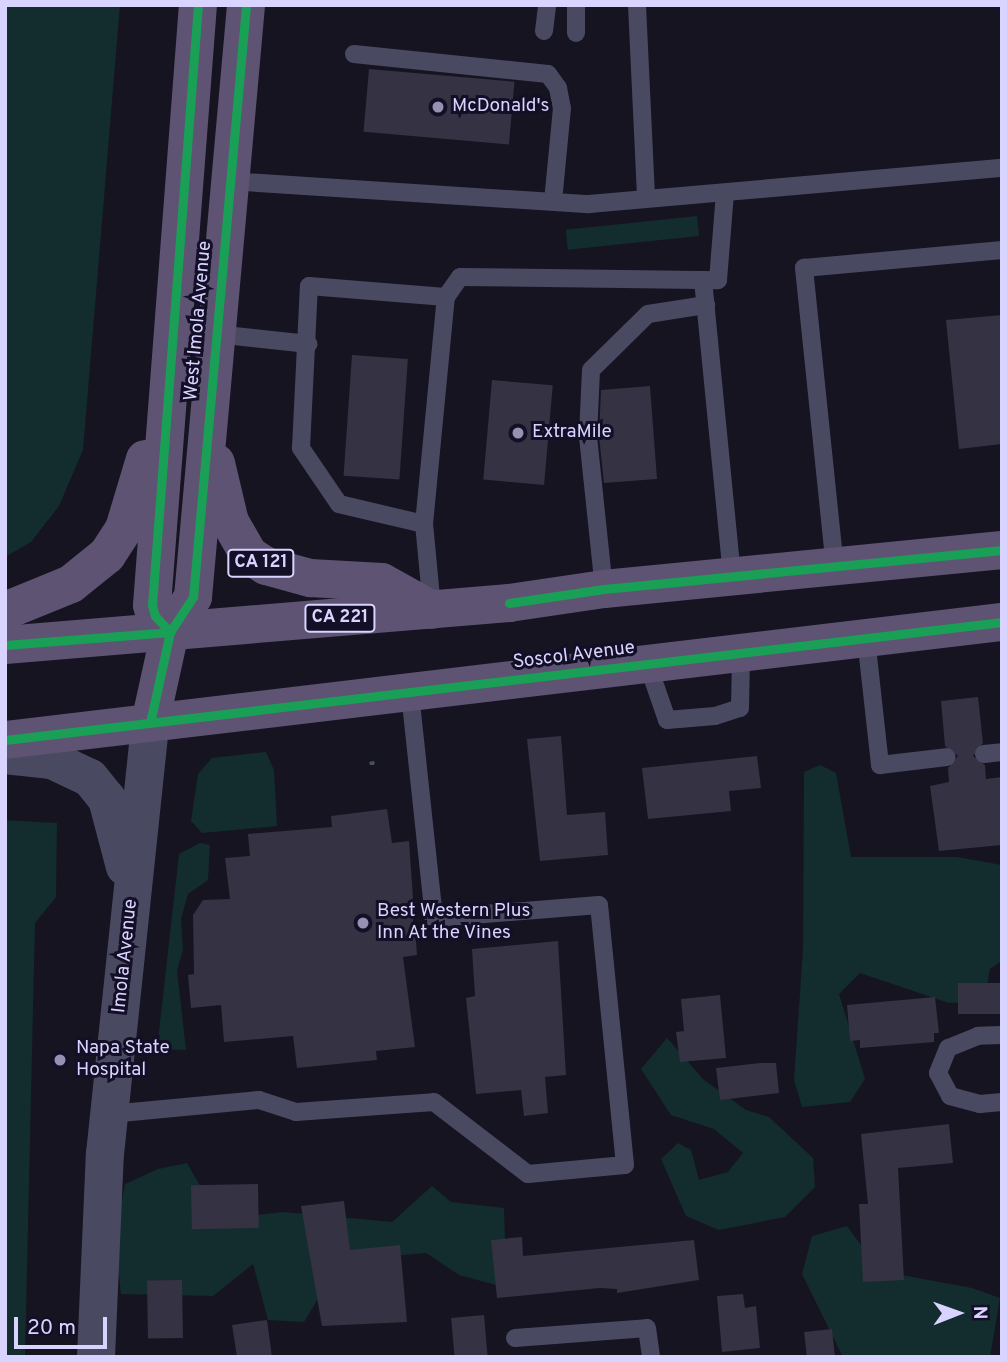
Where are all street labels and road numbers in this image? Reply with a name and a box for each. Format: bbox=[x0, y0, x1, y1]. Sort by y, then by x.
street label: West Imola Avenue bbox=[181, 240, 217, 402]
road number: CA 121 bbox=[226, 548, 296, 578]
road number: CA 221 bbox=[303, 604, 377, 632]
street label: Soscol Avenue bbox=[511, 637, 637, 675]
street label: Imola Avenue bbox=[109, 897, 143, 1015]

